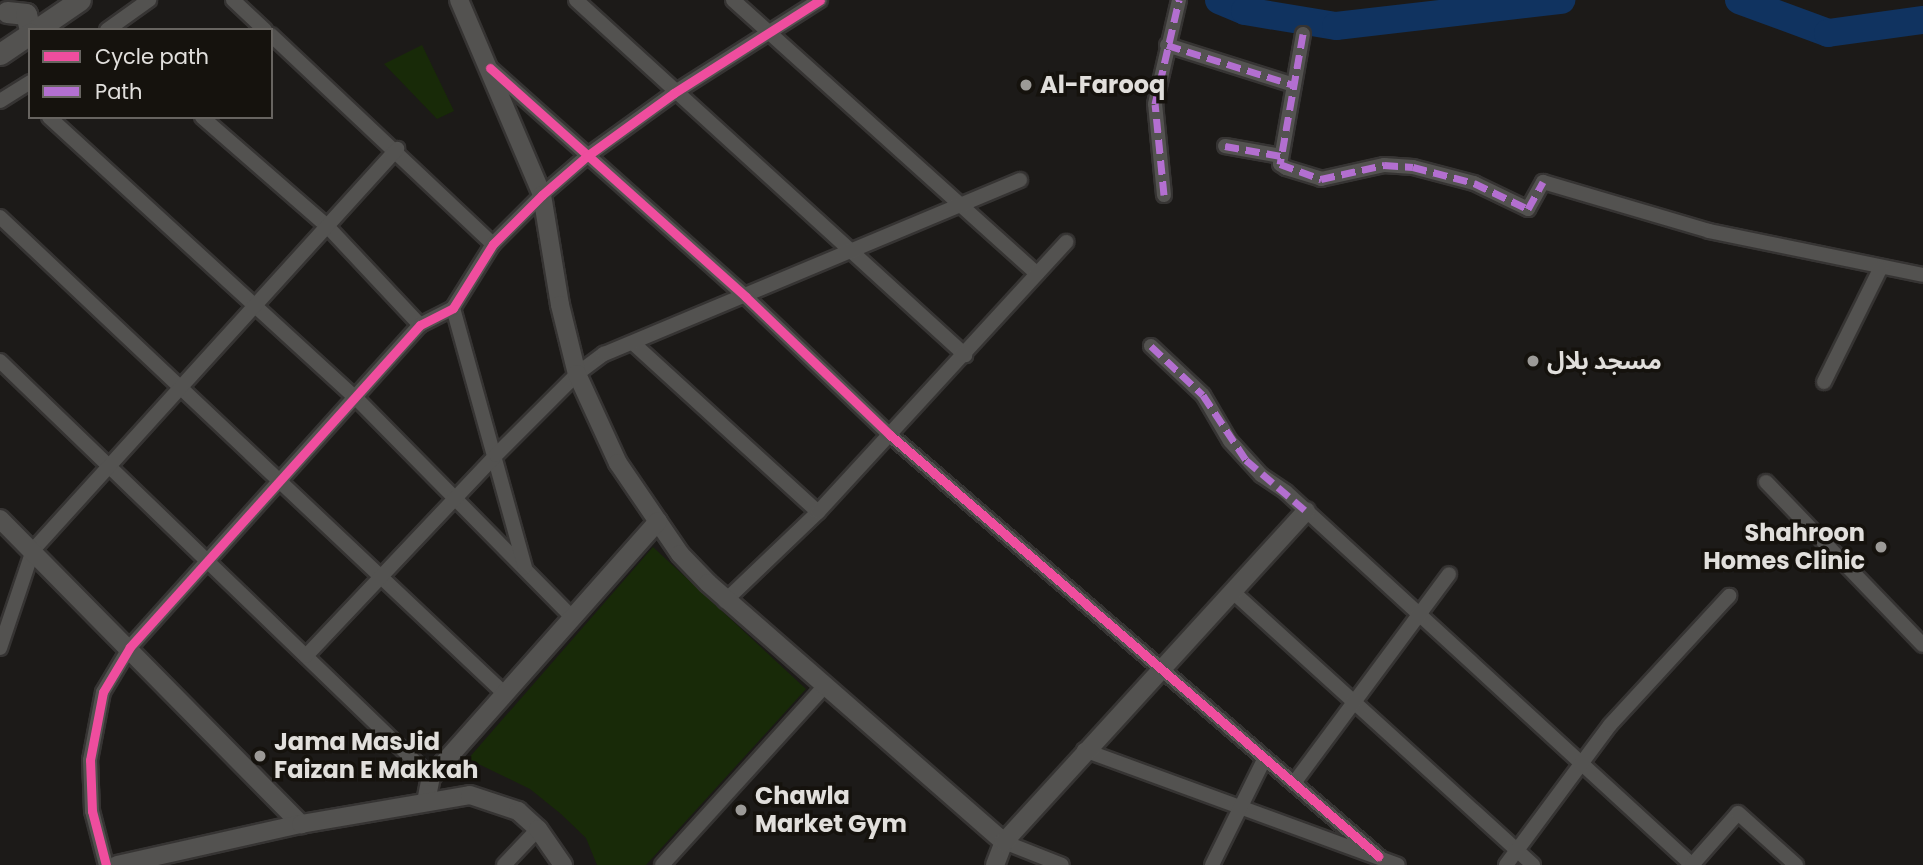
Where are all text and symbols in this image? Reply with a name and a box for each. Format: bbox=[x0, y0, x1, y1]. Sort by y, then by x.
legend bbox=[28, 28, 273, 119]
text: Cycle path bbox=[95, 42, 209, 71]
place label: Al-Farooq bbox=[1040, 71, 1165, 99]
text: Path bbox=[95, 77, 142, 106]
marker: Al-Farooq bbox=[1018, 77, 1034, 93]
place label: مسجد بلال bbox=[1547, 347, 1662, 375]
marker: مسجد بلال bbox=[1525, 353, 1541, 369]
place label: Shahroon Homes Clinic bbox=[1703, 519, 1865, 575]
marker: Shahroon Homes Clinic bbox=[1871, 537, 1891, 557]
place label: Jama MasJid Faizan E Makkah bbox=[274, 728, 479, 784]
marker: Jama MasJid Faizan E Makkah bbox=[252, 748, 268, 764]
place label: Chawla Market Gym bbox=[755, 782, 907, 838]
marker: Chawla Market Gym bbox=[733, 802, 749, 818]

